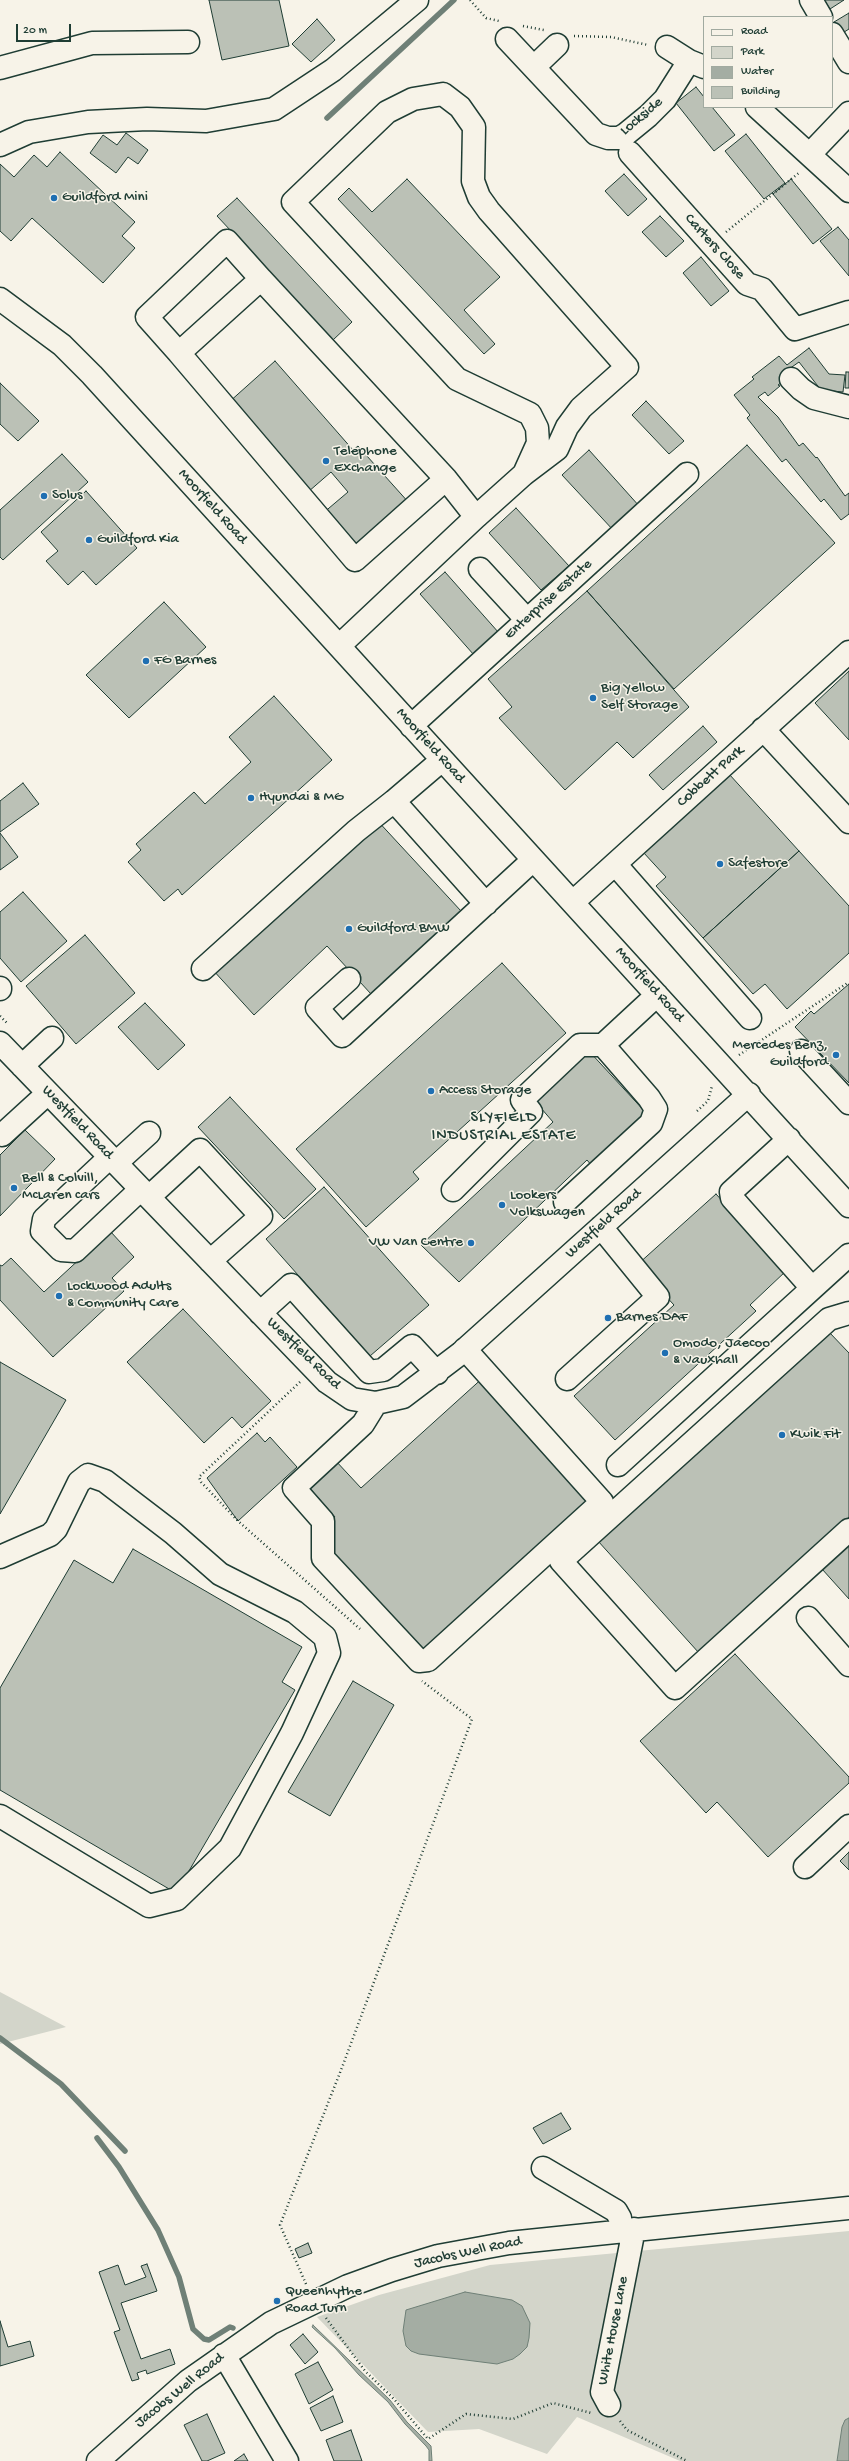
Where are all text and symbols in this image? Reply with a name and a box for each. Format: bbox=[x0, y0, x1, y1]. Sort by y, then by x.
scale bar bbox=[18, 16, 73, 42]
legend bbox=[703, 16, 833, 108]
text: 20 m bbox=[23, 24, 47, 38]
text: Road bbox=[741, 25, 767, 39]
text: Park bbox=[741, 45, 764, 59]
text: Water bbox=[741, 65, 773, 79]
text: Building bbox=[741, 85, 780, 99]
street label: Lockside bbox=[617, 94, 667, 140]
place label: Guildford Mini bbox=[62, 189, 148, 207]
marker: Guildford Mini bbox=[49, 193, 59, 203]
street label: Carters Close bbox=[680, 210, 748, 284]
place label: Telephone Exchange bbox=[334, 443, 397, 478]
marker: Telephone Exchange bbox=[321, 456, 331, 466]
street label: Moorfield Road bbox=[173, 466, 251, 548]
place label: Solus bbox=[52, 487, 83, 505]
marker: Solus bbox=[39, 491, 49, 501]
place label: Guildford Kia bbox=[97, 531, 179, 549]
marker: Guildford Kia bbox=[84, 535, 94, 545]
street label: Enterprise Estate bbox=[502, 556, 596, 644]
place label: FG Barnes bbox=[154, 652, 216, 670]
marker: FG Barnes bbox=[141, 656, 151, 666]
place label: Big Yellow Self Storage bbox=[601, 680, 678, 715]
marker: Big Yellow Self Storage bbox=[588, 693, 598, 703]
street label: Moorfield Road bbox=[391, 705, 469, 787]
street label: Cobbett Park bbox=[674, 742, 748, 812]
place label: Hyundai & MG bbox=[259, 789, 343, 807]
marker: Hyundai & MG bbox=[246, 793, 256, 803]
place label: Safestore bbox=[728, 855, 788, 873]
marker: Safestore bbox=[715, 859, 725, 869]
place label: Guildford BMW bbox=[357, 920, 450, 938]
marker: Guildford BMW bbox=[344, 924, 354, 934]
street label: Moorfield Road bbox=[610, 944, 688, 1026]
place label: Mercedes Benz, Guildford bbox=[732, 1037, 828, 1072]
marker: Mercedes Benz, Guildford bbox=[831, 1050, 841, 1060]
street label: Westfield Road bbox=[37, 1082, 117, 1164]
place label: Access Storage bbox=[439, 1082, 531, 1100]
marker: Access Storage bbox=[426, 1086, 436, 1096]
district label: SLYFIELD INDUSTRIAL ESTATE bbox=[432, 1109, 576, 1147]
place label: Bell & Colvill, McLaren cars bbox=[22, 1170, 99, 1205]
marker: Bell & Colvill, McLaren cars bbox=[9, 1183, 19, 1193]
street label: Westfield Road bbox=[562, 1185, 646, 1263]
place label: Lookers Volkswagen bbox=[510, 1187, 585, 1222]
marker: Lookers Volkswagen bbox=[497, 1200, 507, 1210]
place label: VW Van Centre bbox=[369, 1234, 463, 1252]
marker: VW Van Centre bbox=[466, 1238, 476, 1248]
place label: Lockwood Adults & Community Care bbox=[67, 1278, 179, 1313]
marker: Lockwood Adults & Community Care bbox=[54, 1291, 64, 1301]
place label: Barnes DAF bbox=[616, 1309, 688, 1327]
marker: Barnes DAF bbox=[603, 1313, 613, 1323]
street label: Westfield Road bbox=[262, 1314, 344, 1394]
place label: Omodo, Jaecoo & Vauxhall bbox=[673, 1335, 770, 1370]
marker: Omodo, Jaecoo & Vauxhall bbox=[660, 1348, 670, 1358]
place label: Kwik Fit bbox=[790, 1426, 840, 1444]
marker: Kwik Fit bbox=[777, 1430, 787, 1440]
street label: Jacobs Well Road bbox=[413, 2233, 523, 2273]
street label: White House Lane bbox=[595, 2275, 633, 2387]
place label: Queenhythe Road Turn bbox=[285, 2283, 362, 2318]
marker: Queenhythe Road Turn bbox=[272, 2296, 282, 2306]
street label: Jacobs Well Road bbox=[132, 2350, 228, 2432]

